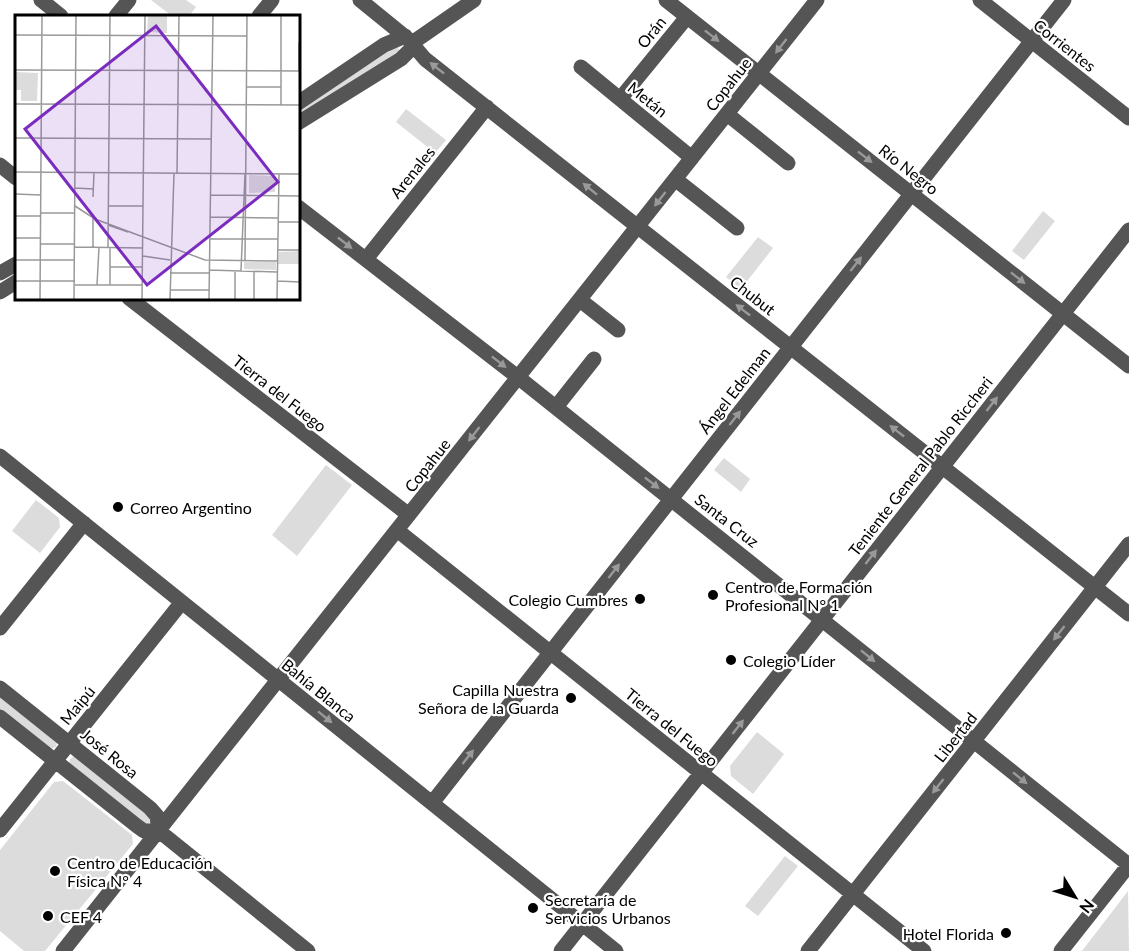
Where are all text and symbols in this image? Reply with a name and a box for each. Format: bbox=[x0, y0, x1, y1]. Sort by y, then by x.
street label: Orán bbox=[633, 12, 669, 52]
inset map bbox=[15, 15, 300, 300]
street label: Corrientes bbox=[1030, 15, 1100, 75]
one-way arrow bbox=[704, 30, 720, 43]
one-way arrow bbox=[774, 38, 787, 54]
street label: Copahue bbox=[701, 53, 755, 115]
one-way arrow bbox=[430, 63, 445, 75]
street label: Metán bbox=[624, 77, 672, 121]
street label: Río Negro bbox=[875, 140, 943, 198]
street label: Arenales bbox=[385, 142, 439, 202]
one-way arrow bbox=[857, 151, 873, 164]
one-way arrow bbox=[583, 184, 598, 196]
one-way arrow bbox=[653, 191, 666, 207]
one-way arrow bbox=[337, 236, 352, 248]
one-way arrow bbox=[849, 257, 861, 272]
street label: Chubut bbox=[727, 271, 780, 319]
one-way arrow bbox=[1010, 271, 1025, 284]
one-way arrow bbox=[736, 304, 752, 316]
street label: Ángel Edelman bbox=[694, 343, 774, 437]
street label: Tierra del Fuego bbox=[229, 351, 331, 435]
one-way arrow bbox=[491, 356, 506, 368]
street label: Teniente General Pablo Riccheri bbox=[844, 373, 996, 559]
one-way arrow bbox=[985, 397, 997, 412]
one-way arrow bbox=[729, 410, 741, 425]
one-way arrow bbox=[889, 425, 904, 437]
one-way arrow bbox=[467, 426, 480, 442]
street label: Copahue bbox=[400, 434, 454, 496]
one-way arrow bbox=[644, 477, 659, 489]
street label: Santa Cruz bbox=[691, 489, 763, 551]
place label: Correo Argentino bbox=[130, 498, 252, 517]
marker: Correo Argentino bbox=[111, 500, 125, 514]
one-way arrow bbox=[865, 550, 877, 565]
one-way arrow bbox=[608, 563, 621, 579]
place label: Centro de Formación Profesional N° 1 bbox=[725, 577, 873, 614]
marker: Centro de Formación Profesional N° 1 bbox=[706, 588, 720, 602]
place label: Colegio Cumbres bbox=[508, 590, 628, 609]
marker: Colegio Cumbres bbox=[633, 592, 647, 606]
one-way arrow bbox=[1053, 626, 1065, 641]
one-way arrow bbox=[861, 649, 876, 661]
place label: Colegio Líder bbox=[743, 651, 836, 670]
marker: Colegio Líder bbox=[724, 653, 738, 667]
street label: Bahía Blanca bbox=[278, 654, 360, 726]
place label: Capilla Nuestra Señora de la Guarda bbox=[418, 680, 559, 717]
street label: Maipú bbox=[56, 682, 98, 728]
street label: Tierra del Fuego bbox=[622, 684, 722, 770]
marker: Capilla Nuestra Señora de la Guarda bbox=[564, 691, 578, 705]
street label: Libertad bbox=[930, 708, 980, 766]
one-way arrow bbox=[317, 711, 333, 724]
one-way arrow bbox=[731, 719, 744, 735]
street label: José Rosa bbox=[77, 724, 143, 782]
one-way arrow bbox=[461, 749, 474, 765]
one-way arrow bbox=[1013, 771, 1028, 783]
one-way arrow bbox=[933, 779, 945, 794]
place label: Centro de Educación Física N° 4 bbox=[67, 853, 213, 890]
marker: Centro de Educación Física N° 4 bbox=[48, 864, 62, 878]
north arrow bbox=[1045, 867, 1105, 927]
place label: Secretaría de Servicios Urbanos bbox=[545, 890, 671, 927]
text: N bbox=[1076, 896, 1098, 917]
marker: Secretaría de Servicios Urbanos bbox=[526, 901, 540, 915]
place label: CEF 4 bbox=[60, 907, 102, 926]
marker: CEF 4 bbox=[41, 909, 55, 923]
place label: Hotel Florida bbox=[903, 924, 994, 943]
marker: Hotel Florida bbox=[999, 926, 1013, 940]

